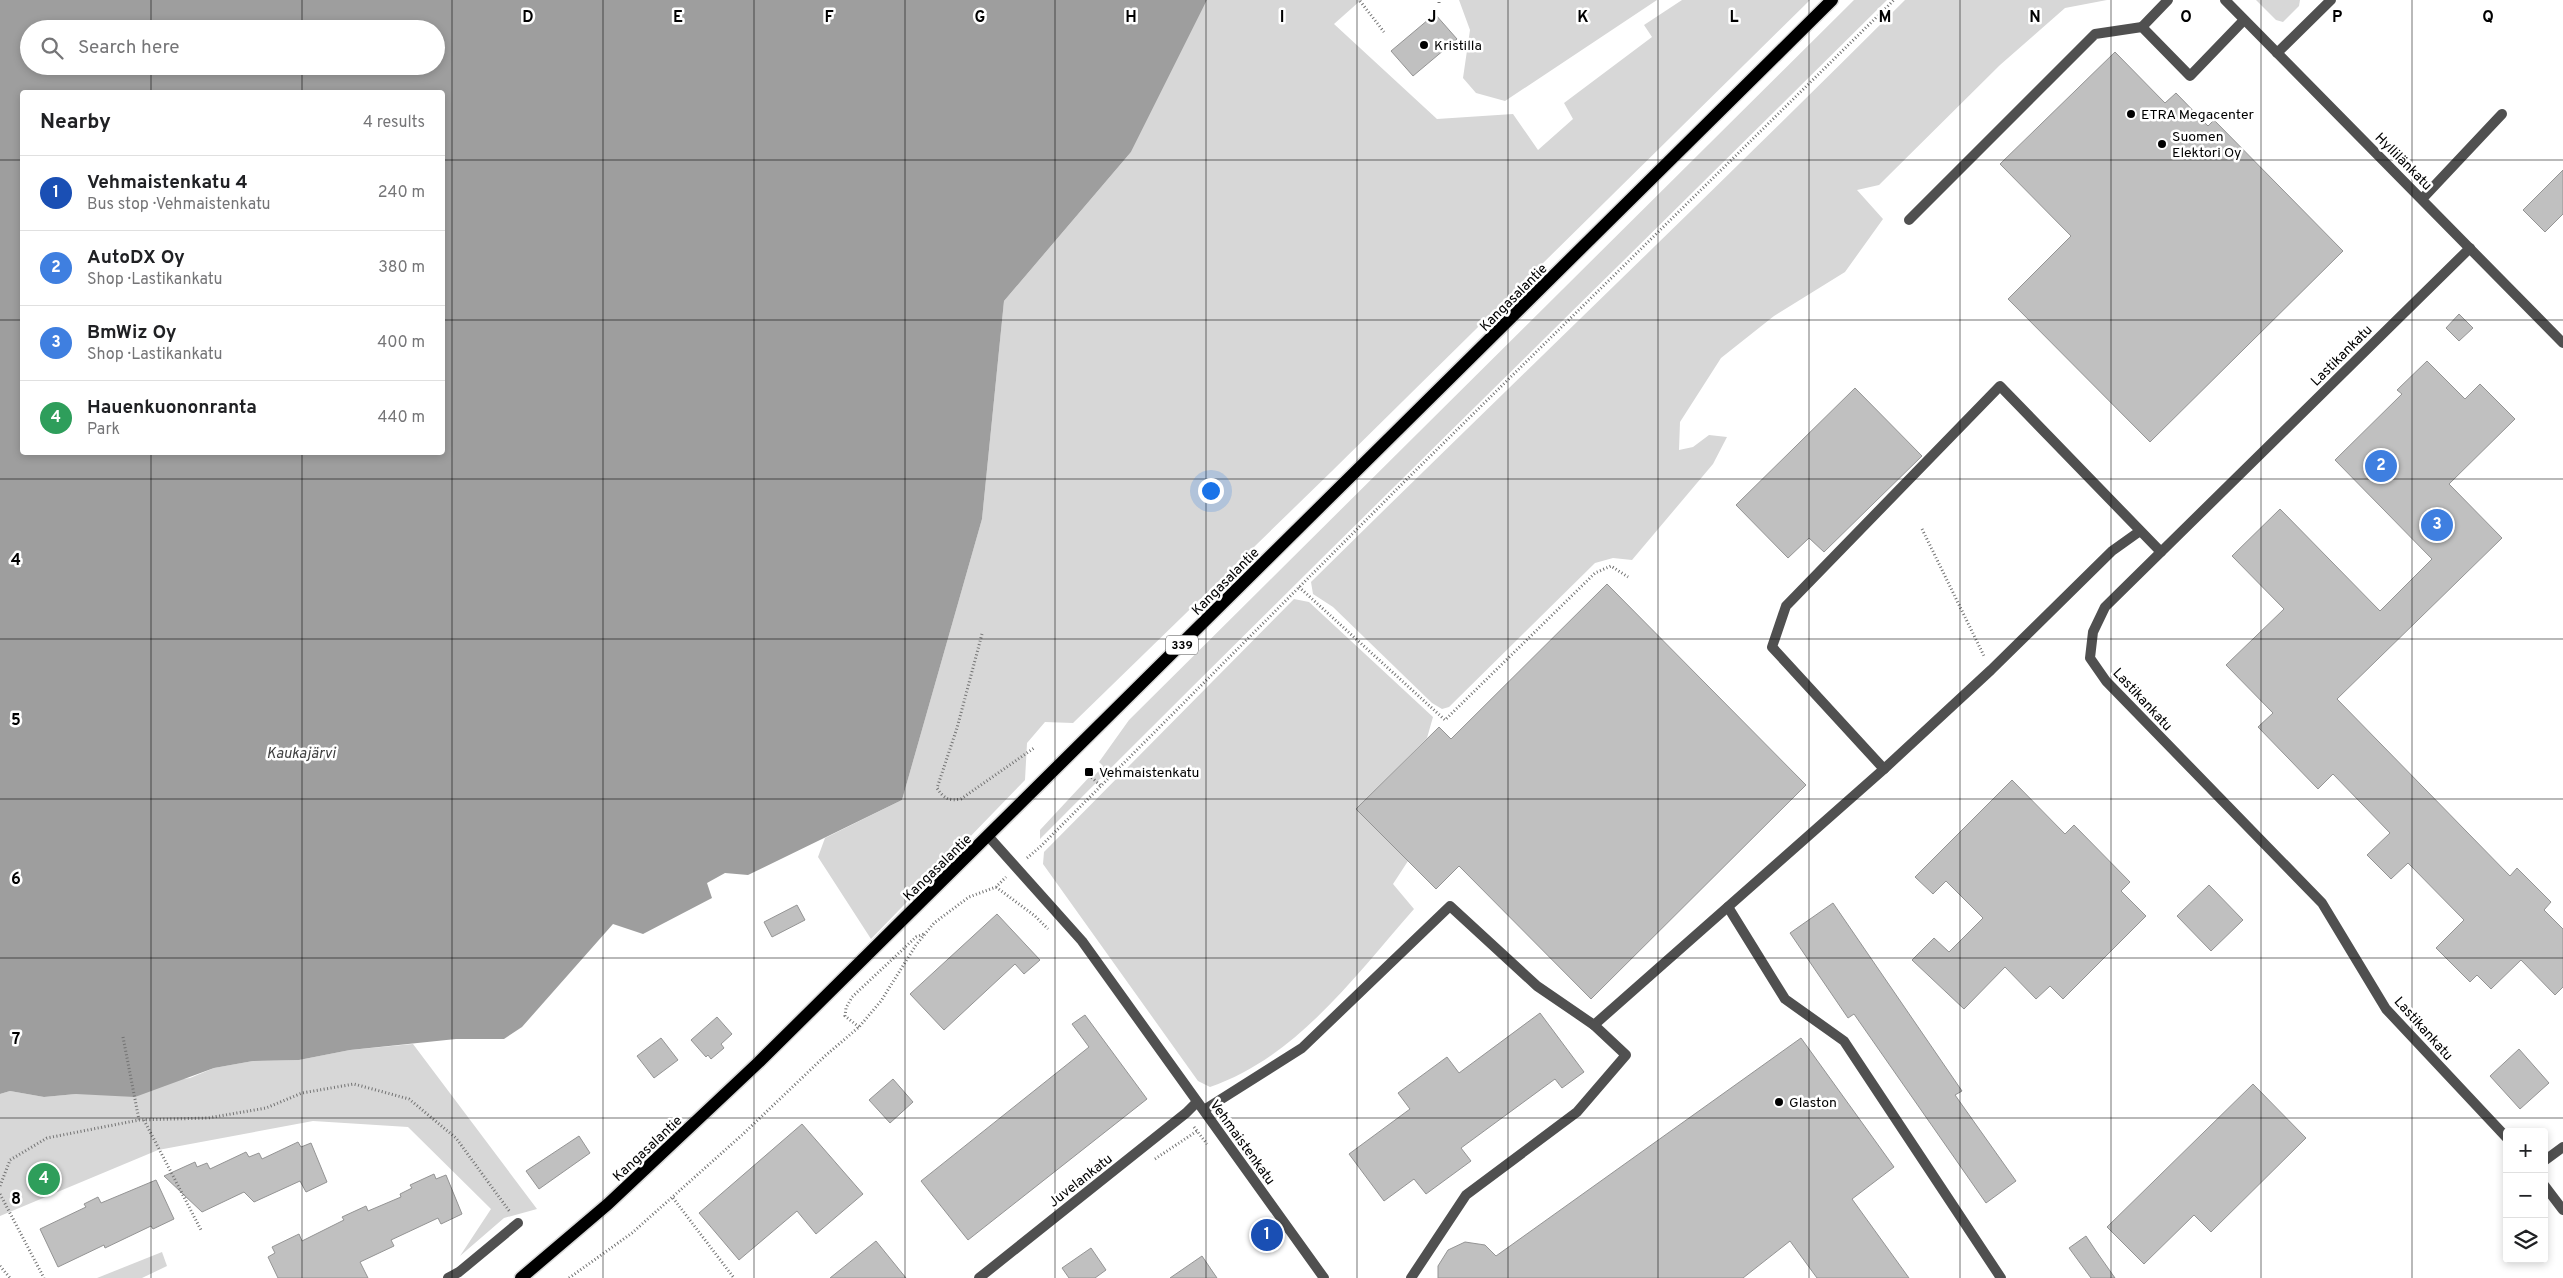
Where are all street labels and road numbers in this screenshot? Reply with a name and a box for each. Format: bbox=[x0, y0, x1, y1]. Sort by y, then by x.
street label: Hyllilänkatu bbox=[2371, 130, 2435, 194]
street label: Kangasalantie bbox=[1477, 261, 1551, 335]
street label: Lastikankatu bbox=[2308, 322, 2376, 390]
street label: Kangasalantie bbox=[1189, 545, 1263, 619]
road number: 339 bbox=[1166, 636, 1198, 654]
street label: Lastikankatu bbox=[2108, 665, 2175, 735]
street label: Kangasalantie bbox=[900, 831, 976, 905]
street label: Lastikankatu bbox=[2390, 994, 2456, 1064]
street label: Vehmaistenkatu bbox=[1205, 1097, 1278, 1189]
street label: Kangasalantie bbox=[610, 1113, 686, 1186]
street label: Juvelankatu bbox=[1046, 1151, 1116, 1211]

